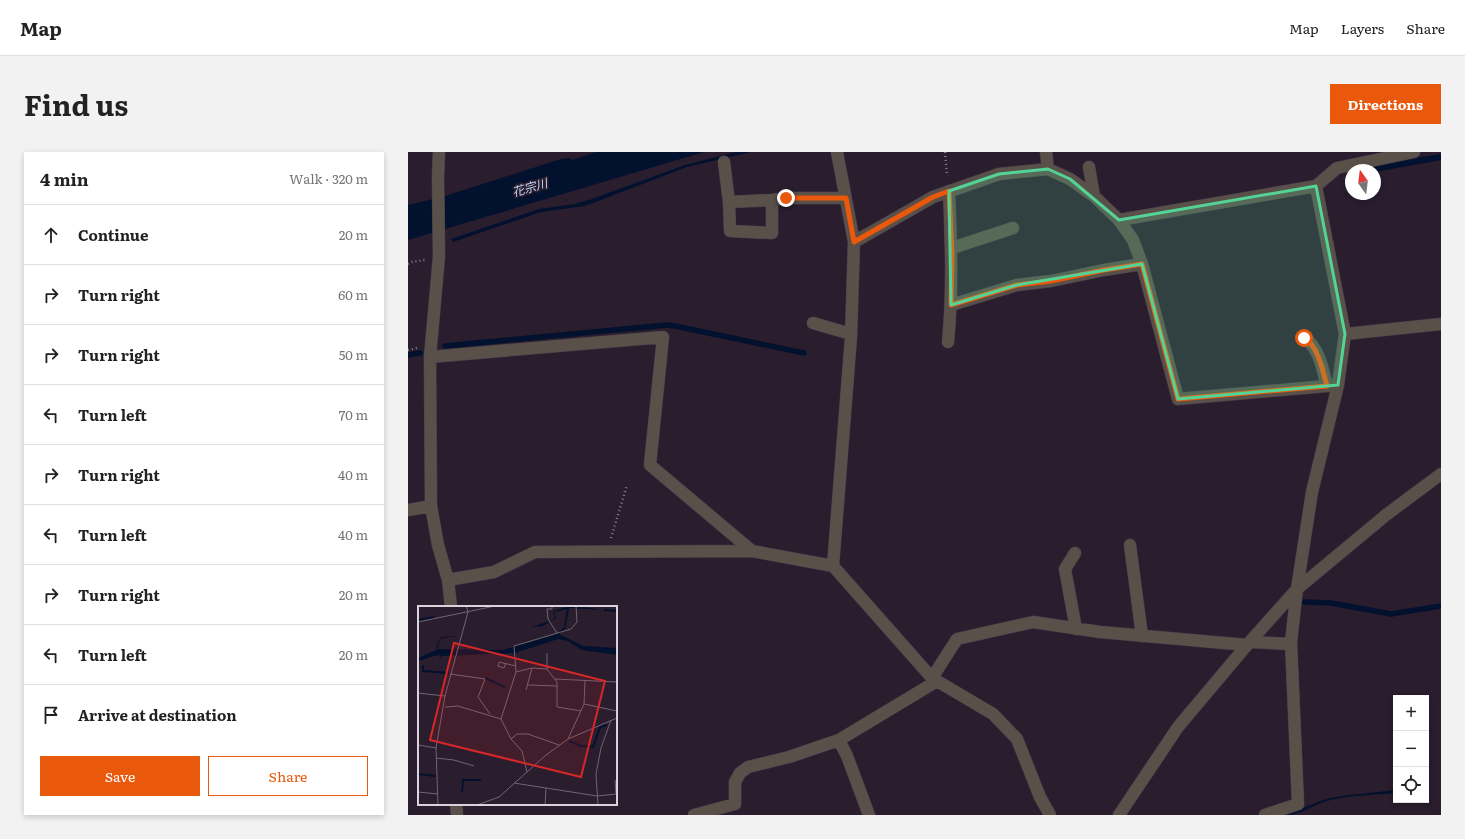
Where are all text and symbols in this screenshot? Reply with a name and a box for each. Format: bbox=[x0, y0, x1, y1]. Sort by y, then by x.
text: Map bbox=[20, 14, 62, 42]
text: Map bbox=[1289, 18, 1319, 38]
text: Layers bbox=[1341, 18, 1384, 38]
text: Share bbox=[1406, 18, 1445, 38]
text: Find us bbox=[24, 83, 128, 125]
button: Directions bbox=[1330, 84, 1441, 124]
north arrow bbox=[1345, 164, 1381, 200]
text: 4 min bbox=[40, 166, 89, 191]
text: Walk · 320 m bbox=[289, 169, 368, 188]
water label: 花宗川 bbox=[510, 173, 551, 201]
route end bbox=[777, 189, 795, 207]
text: Continue bbox=[78, 223, 148, 246]
icon: ahead bbox=[40, 224, 62, 246]
text: 20 m bbox=[339, 225, 368, 244]
text: Turn right bbox=[78, 283, 160, 306]
icon: right bbox=[40, 284, 62, 306]
text: 60 m bbox=[338, 285, 368, 304]
route start bbox=[1295, 329, 1313, 347]
text: Turn right bbox=[78, 343, 160, 366]
icon: right bbox=[40, 344, 62, 366]
text: 50 m bbox=[339, 345, 368, 364]
text: Turn left bbox=[78, 403, 147, 426]
icon: left bbox=[40, 404, 62, 426]
text: 70 m bbox=[339, 405, 368, 424]
text: Turn right bbox=[78, 463, 160, 486]
icon: right bbox=[40, 464, 62, 486]
text: 40 m bbox=[338, 465, 368, 484]
text: Turn left bbox=[78, 523, 147, 546]
icon: left bbox=[40, 524, 62, 546]
text: 40 m bbox=[338, 525, 368, 544]
text: Turn right bbox=[78, 583, 160, 606]
icon: right bbox=[40, 584, 62, 606]
text: 20 m bbox=[339, 585, 368, 604]
inset map bbox=[418, 606, 617, 805]
text: Turn left bbox=[78, 643, 147, 666]
icon: left bbox=[40, 644, 62, 666]
text: 20 m bbox=[339, 645, 368, 664]
map controls bbox=[1393, 695, 1429, 803]
button: + bbox=[1393, 695, 1429, 731]
text: Arrive at destination bbox=[78, 703, 237, 726]
icon: arrive bbox=[40, 704, 62, 726]
button: − bbox=[1393, 731, 1429, 767]
button: Save bbox=[40, 756, 200, 796]
button: Share bbox=[208, 756, 368, 796]
button: locate bbox=[1393, 767, 1429, 803]

